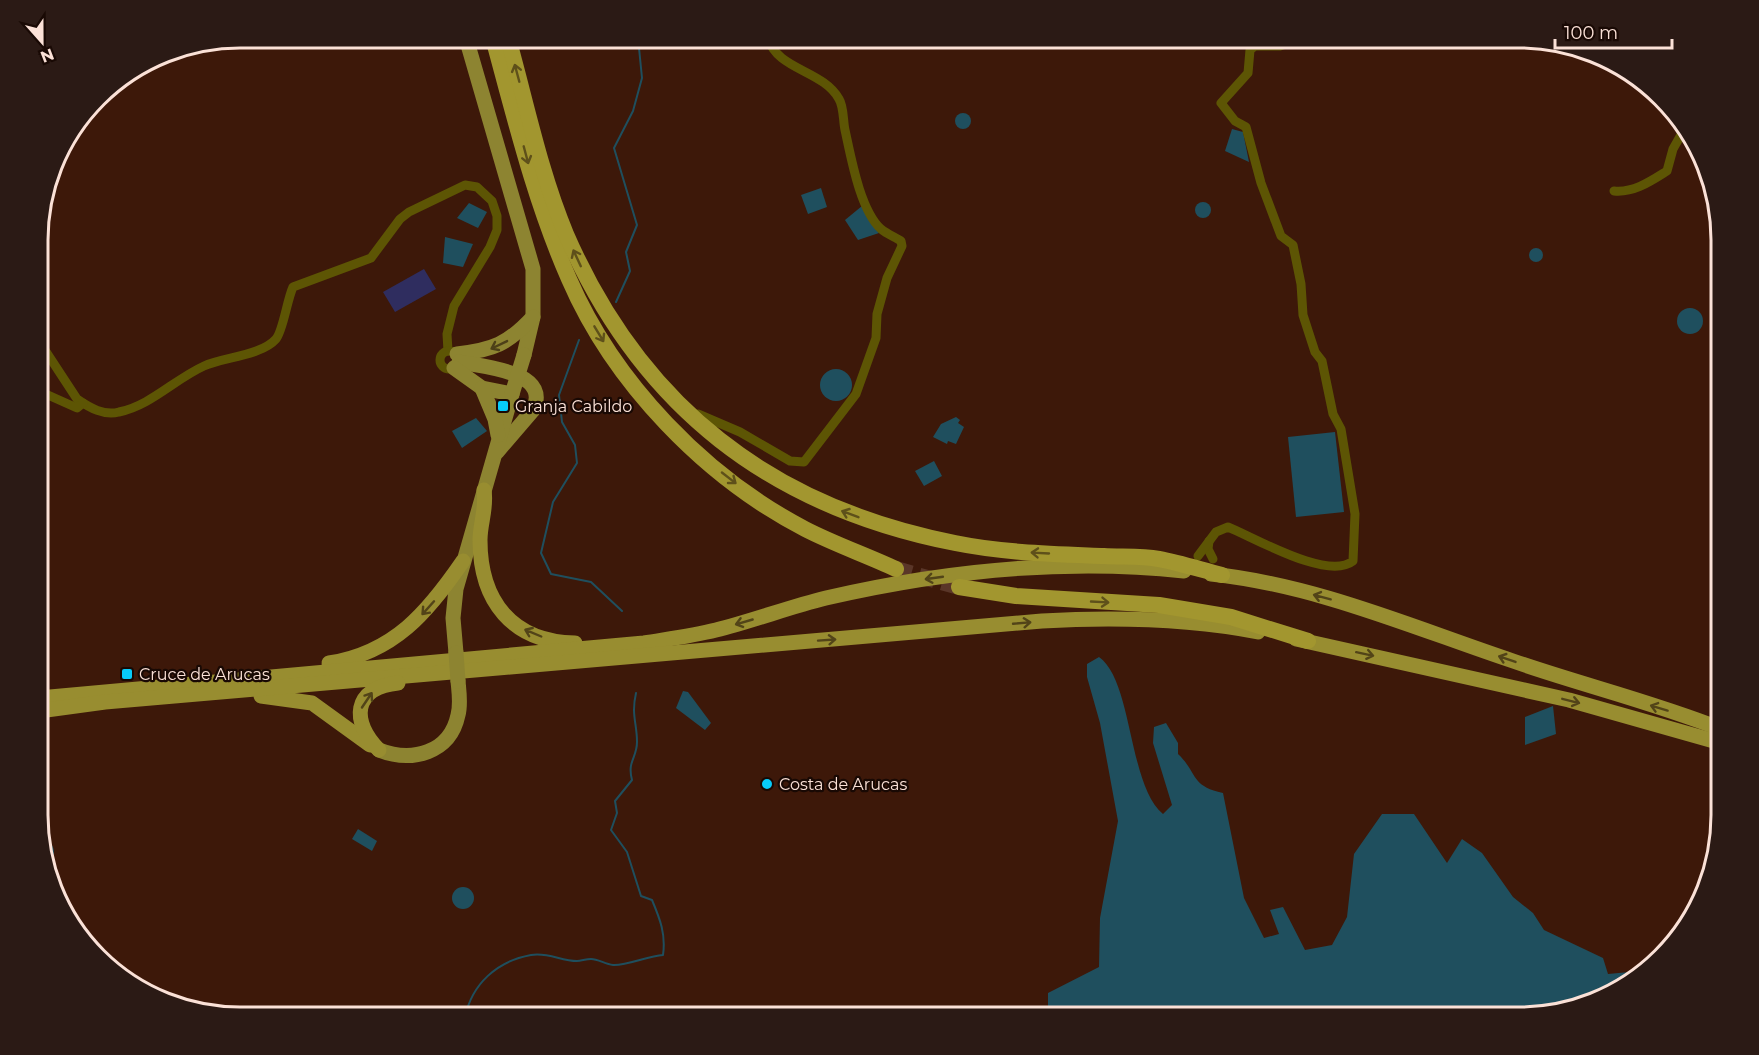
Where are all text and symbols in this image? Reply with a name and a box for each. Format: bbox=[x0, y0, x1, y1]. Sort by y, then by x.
north arrow bbox=[12, 12, 72, 72]
scale bar bbox=[1555, 12, 1672, 50]
text: 100 m bbox=[1564, 22, 1618, 44]
text: N bbox=[38, 44, 57, 67]
one-way arrow bbox=[511, 64, 523, 83]
one-way arrow bbox=[520, 145, 532, 164]
one-way arrow bbox=[571, 249, 582, 267]
one-way arrow bbox=[594, 325, 606, 342]
one-way arrow bbox=[491, 339, 509, 351]
place label: Granja Cabildo bbox=[515, 397, 632, 416]
marker: Granja Cabildo bbox=[496, 399, 510, 413]
one-way arrow bbox=[721, 472, 737, 485]
one-way arrow bbox=[841, 508, 860, 519]
one-way arrow bbox=[1031, 548, 1051, 559]
one-way arrow bbox=[925, 573, 944, 584]
one-way arrow bbox=[1313, 591, 1332, 602]
one-way arrow bbox=[1090, 597, 1110, 608]
one-way arrow bbox=[421, 600, 435, 615]
one-way arrow bbox=[735, 617, 754, 628]
one-way arrow bbox=[1011, 617, 1031, 628]
one-way arrow bbox=[525, 627, 543, 638]
one-way arrow bbox=[817, 634, 837, 645]
one-way arrow bbox=[1355, 649, 1375, 660]
one-way arrow bbox=[1498, 653, 1517, 664]
place label: Cruce de Arucas bbox=[139, 665, 270, 684]
marker: Cruce de Arucas bbox=[120, 667, 134, 681]
one-way arrow bbox=[361, 692, 373, 709]
one-way arrow bbox=[1562, 695, 1581, 707]
one-way arrow bbox=[1650, 701, 1669, 712]
place label: Costa de Arucas bbox=[779, 775, 907, 794]
marker: Costa de Arucas bbox=[760, 777, 774, 791]

